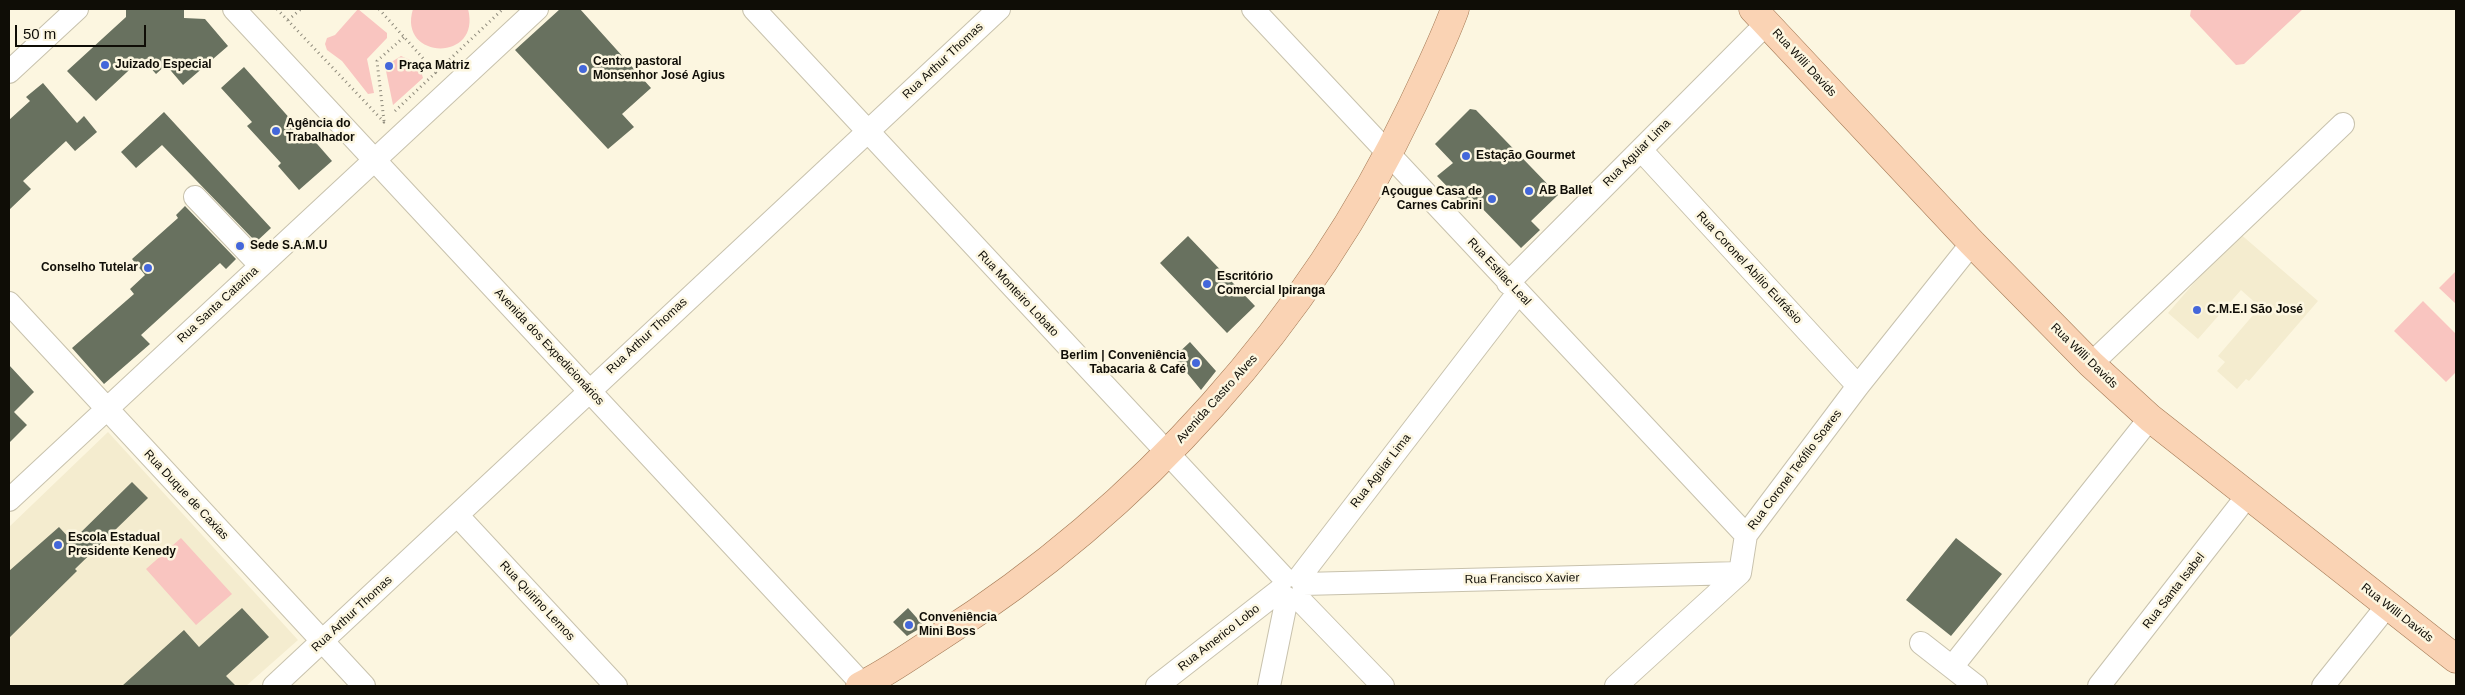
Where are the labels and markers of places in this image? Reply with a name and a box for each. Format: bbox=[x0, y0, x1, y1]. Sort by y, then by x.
place label: Centro pastoral Monsenhor José Agius bbox=[593, 55, 725, 83]
place label: Juizado Especial bbox=[115, 58, 212, 72]
marker: Juizado Especial bbox=[99, 59, 111, 71]
place label: Praça Matriz bbox=[399, 59, 470, 73]
marker: Praça Matriz bbox=[383, 60, 395, 72]
marker: Centro pastoral Monsenhor José Agius bbox=[577, 63, 589, 75]
place label: Agência do Trabalhador bbox=[286, 117, 355, 145]
marker: Agência do Trabalhador bbox=[270, 125, 282, 137]
place label: Estação Gourmet bbox=[1476, 149, 1575, 163]
marker: Estação Gourmet bbox=[1460, 150, 1472, 162]
place label: AB Ballet bbox=[1539, 184, 1592, 198]
place label: Açougue Casa de Carnes Cabrini bbox=[1381, 185, 1482, 213]
marker: AB Ballet bbox=[1523, 185, 1535, 197]
marker: Açougue Casa de Carnes Cabrini bbox=[1486, 193, 1498, 205]
place label: Sede S.A.M.U bbox=[250, 239, 327, 253]
marker: Sede S.A.M.U bbox=[234, 240, 246, 252]
place label: Conselho Tutelar bbox=[41, 261, 138, 275]
marker: Conselho Tutelar bbox=[142, 262, 154, 274]
place label: Escritório Comercial Ipiranga bbox=[1217, 270, 1325, 298]
marker: Escritório Comercial Ipiranga bbox=[1201, 278, 1213, 290]
place label: C.M.E.I São José bbox=[2207, 303, 2303, 317]
marker: C.M.E.I São José bbox=[2191, 304, 2203, 316]
place label: Berlim | Conveniência Tabacaria & Café bbox=[1061, 349, 1186, 377]
marker: Berlim | Conveniência Tabacaria & Café bbox=[1190, 357, 1202, 369]
place label: Escola Estadual Presidente Kenedy bbox=[68, 531, 176, 559]
marker: Escola Estadual Presidente Kenedy bbox=[52, 539, 64, 551]
place label: Conveniência Mini Boss bbox=[919, 611, 997, 639]
marker: Conveniência Mini Boss bbox=[903, 619, 915, 631]

